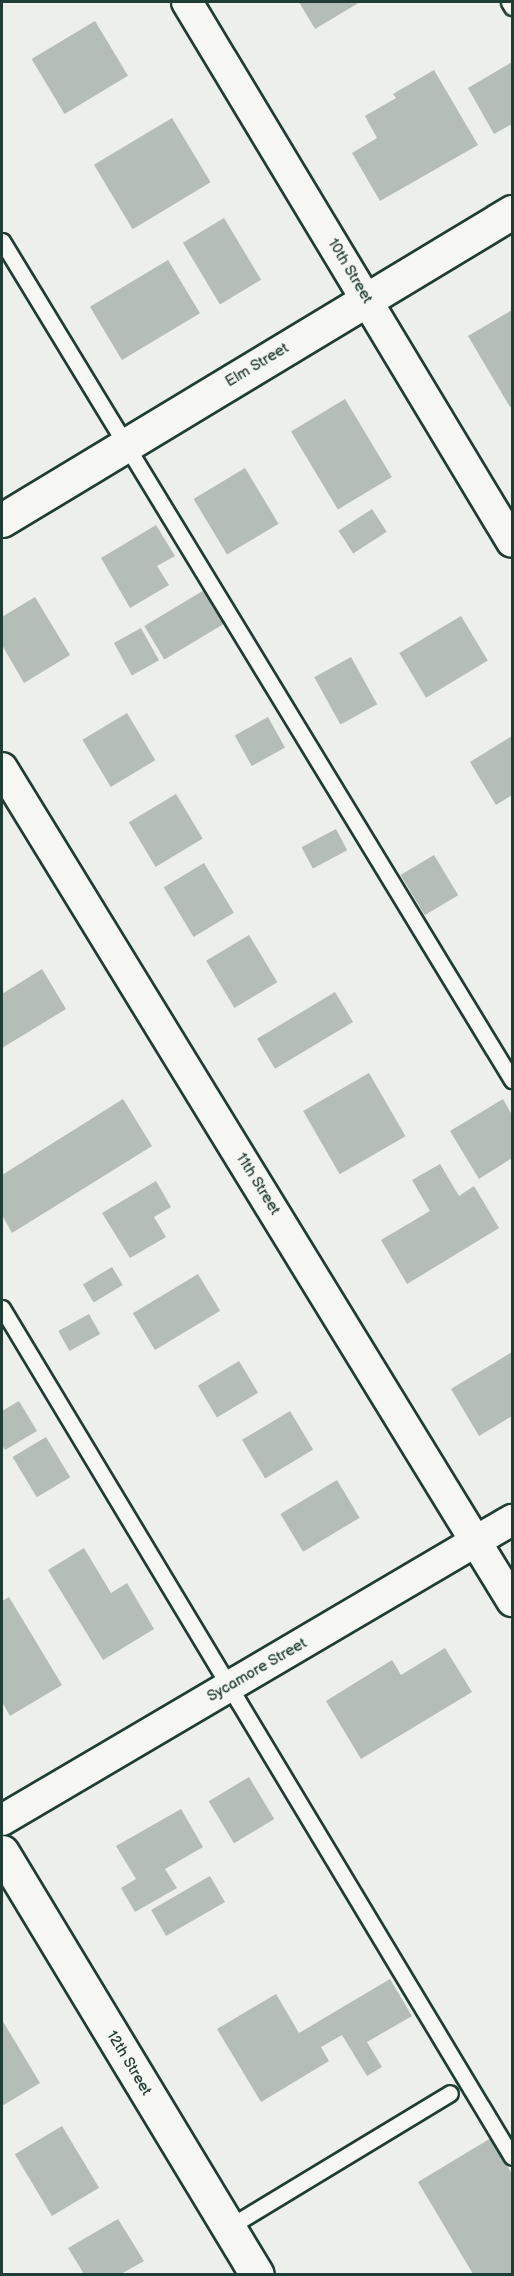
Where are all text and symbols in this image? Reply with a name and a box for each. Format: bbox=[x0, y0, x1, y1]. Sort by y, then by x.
street label: 10th Street bbox=[324, 235, 376, 307]
street label: Elm Street bbox=[222, 339, 292, 391]
street label: 11th Street bbox=[232, 1150, 284, 1218]
street label: Sycamore Street bbox=[204, 1634, 310, 1706]
street label: 12th Street bbox=[103, 2027, 155, 2099]

